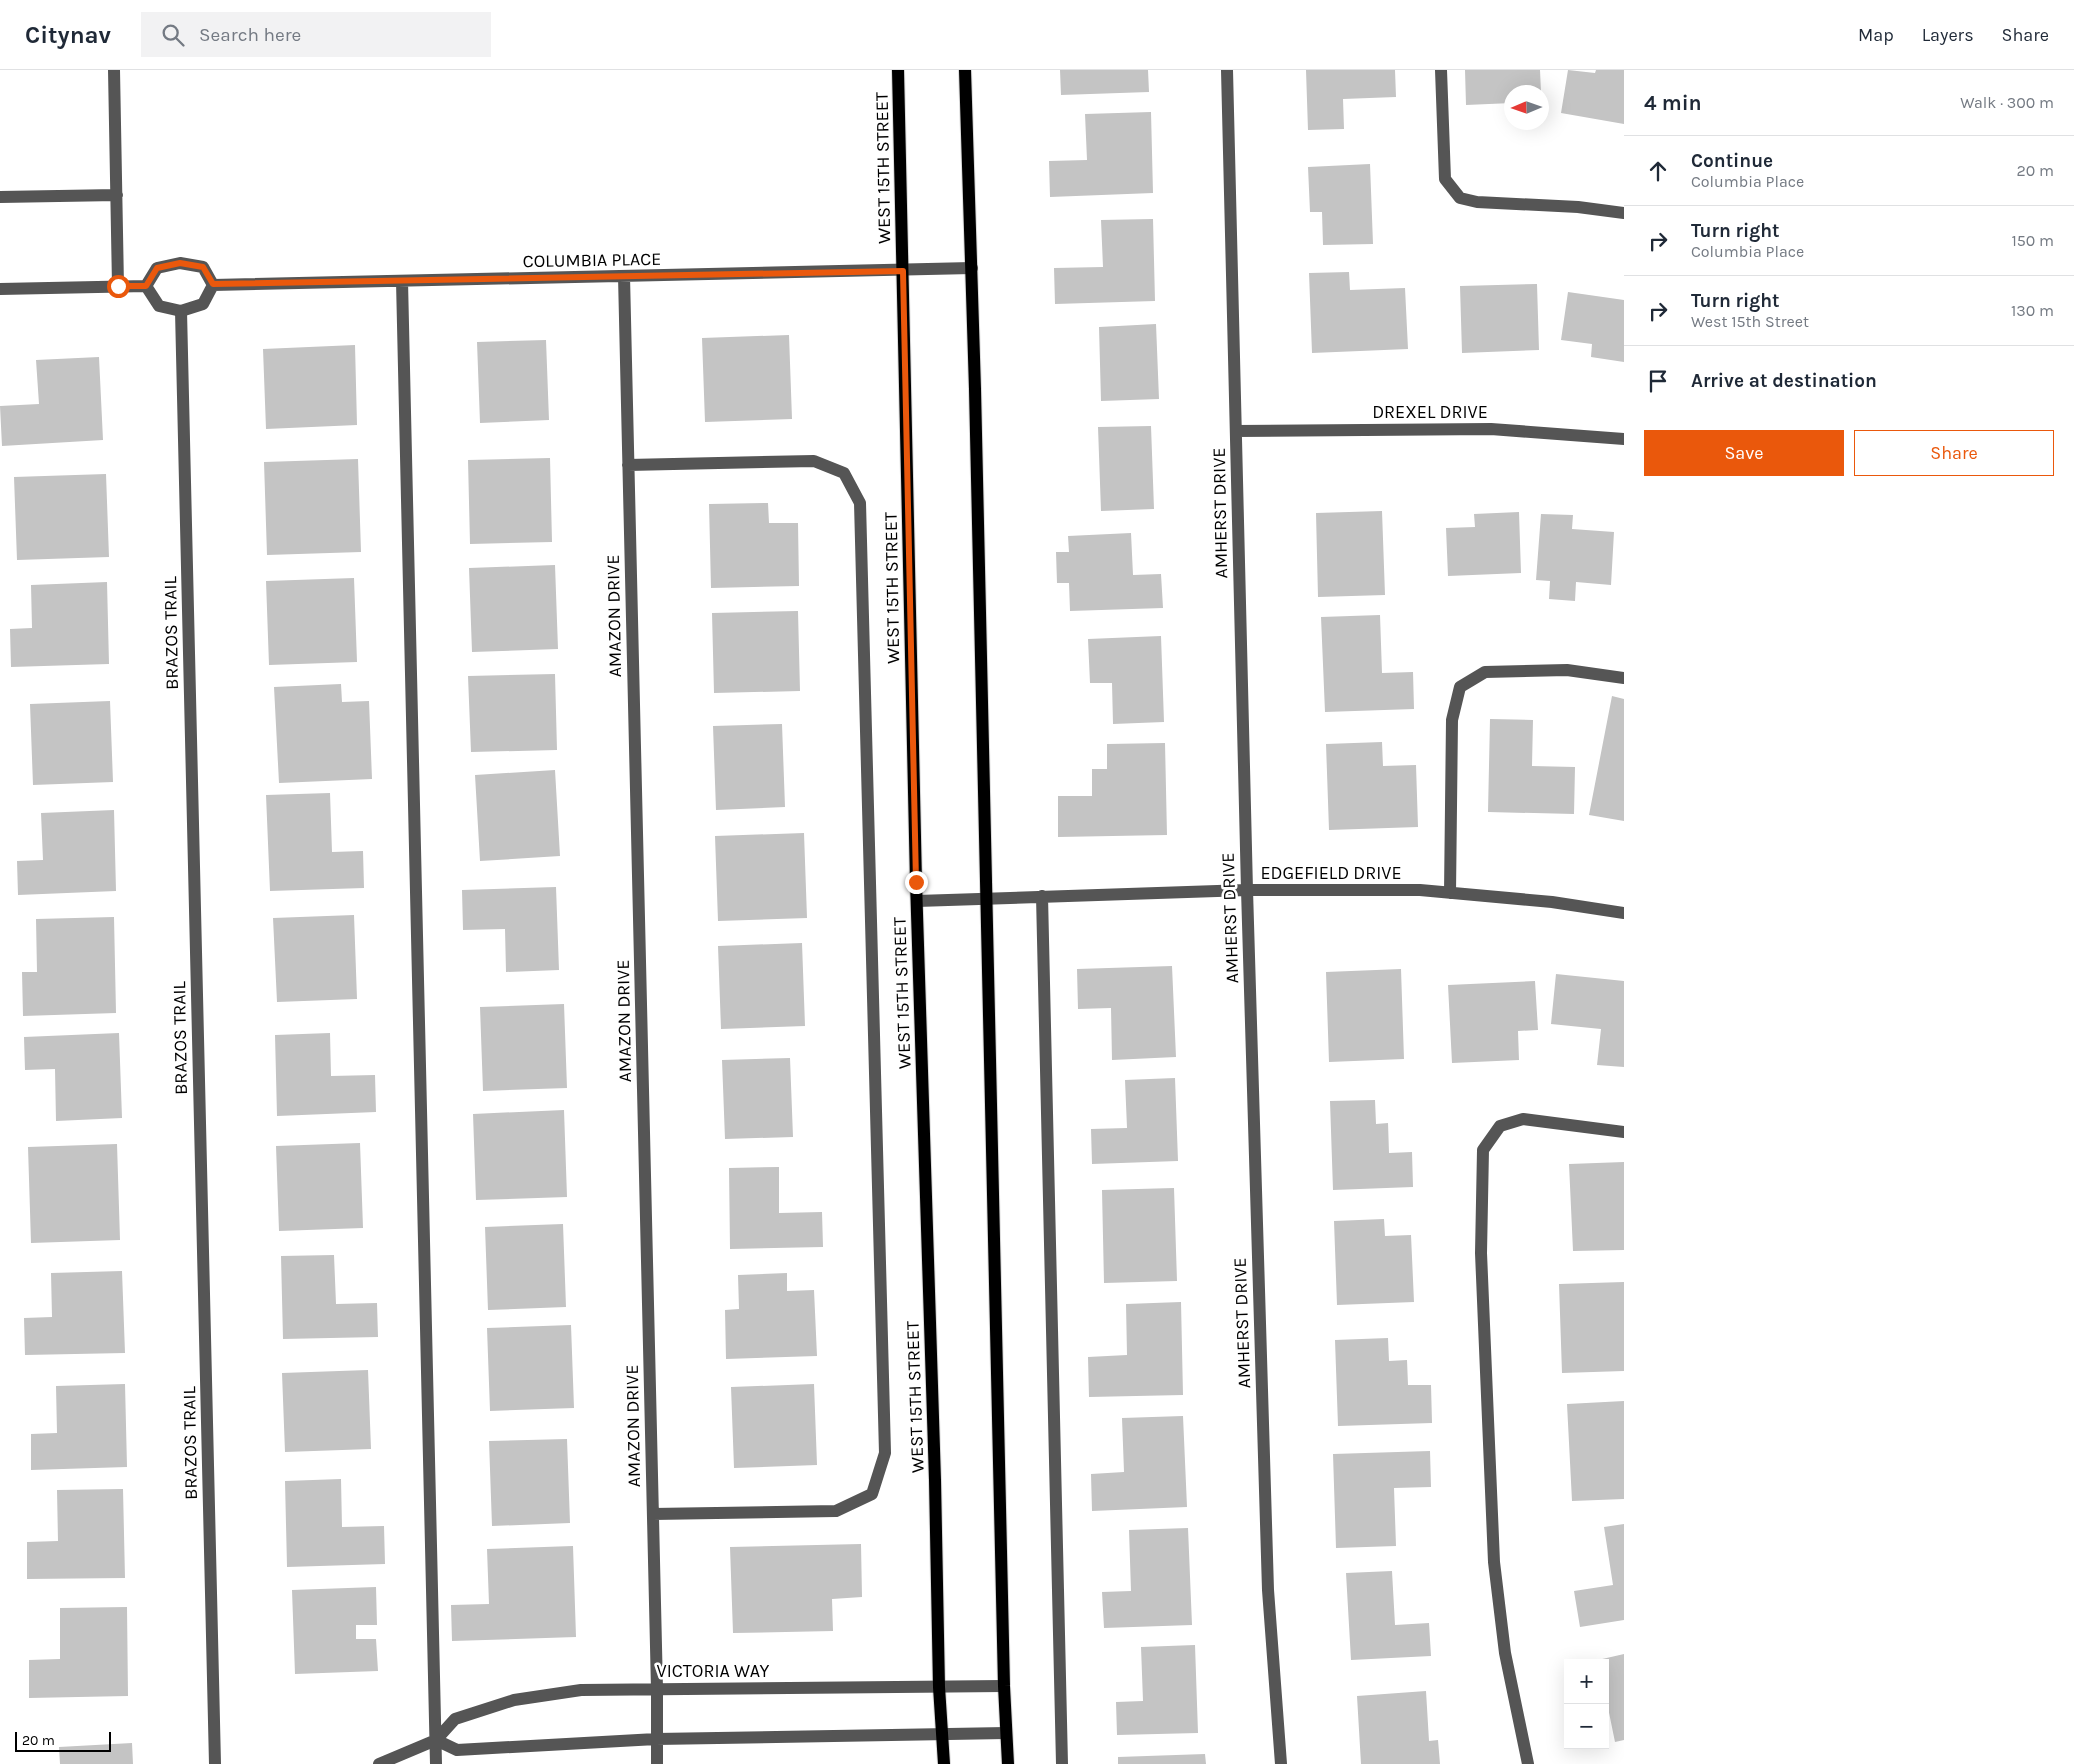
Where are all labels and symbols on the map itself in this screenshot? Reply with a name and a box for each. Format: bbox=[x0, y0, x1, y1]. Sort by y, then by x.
north arrow bbox=[1504, 85, 1549, 130]
street label: WEST 15TH STREET bbox=[871, 92, 895, 244]
street label: COLUMBIA PLACE bbox=[522, 248, 662, 272]
route start bbox=[107, 275, 130, 298]
street label: DREXEL DRIVE bbox=[1372, 401, 1488, 423]
street label: AMHERST DRIVE bbox=[1208, 447, 1232, 579]
street label: WEST 15TH STREET bbox=[880, 512, 904, 664]
street label: AMAZON DRIVE bbox=[602, 554, 626, 678]
street label: BRAZOS TRAIL bbox=[159, 575, 183, 690]
street label: AMHERST DRIVE bbox=[1217, 852, 1243, 984]
street label: EDGEFIELD DRIVE bbox=[1260, 862, 1402, 884]
route end bbox=[905, 871, 928, 894]
street label: WEST 15TH STREET bbox=[888, 917, 916, 1069]
street label: AMAZON DRIVE bbox=[612, 959, 636, 1083]
street label: BRAZOS TRAIL bbox=[168, 980, 192, 1095]
street label: AMHERST DRIVE bbox=[1229, 1257, 1255, 1389]
street label: WEST 15TH STREET bbox=[901, 1321, 929, 1473]
street label: AMAZON DRIVE bbox=[621, 1364, 645, 1488]
street label: BRAZOS TRAIL bbox=[178, 1385, 202, 1500]
street label: VICTORIA WAY bbox=[657, 1660, 770, 1682]
scale bar bbox=[15, 1729, 111, 1752]

